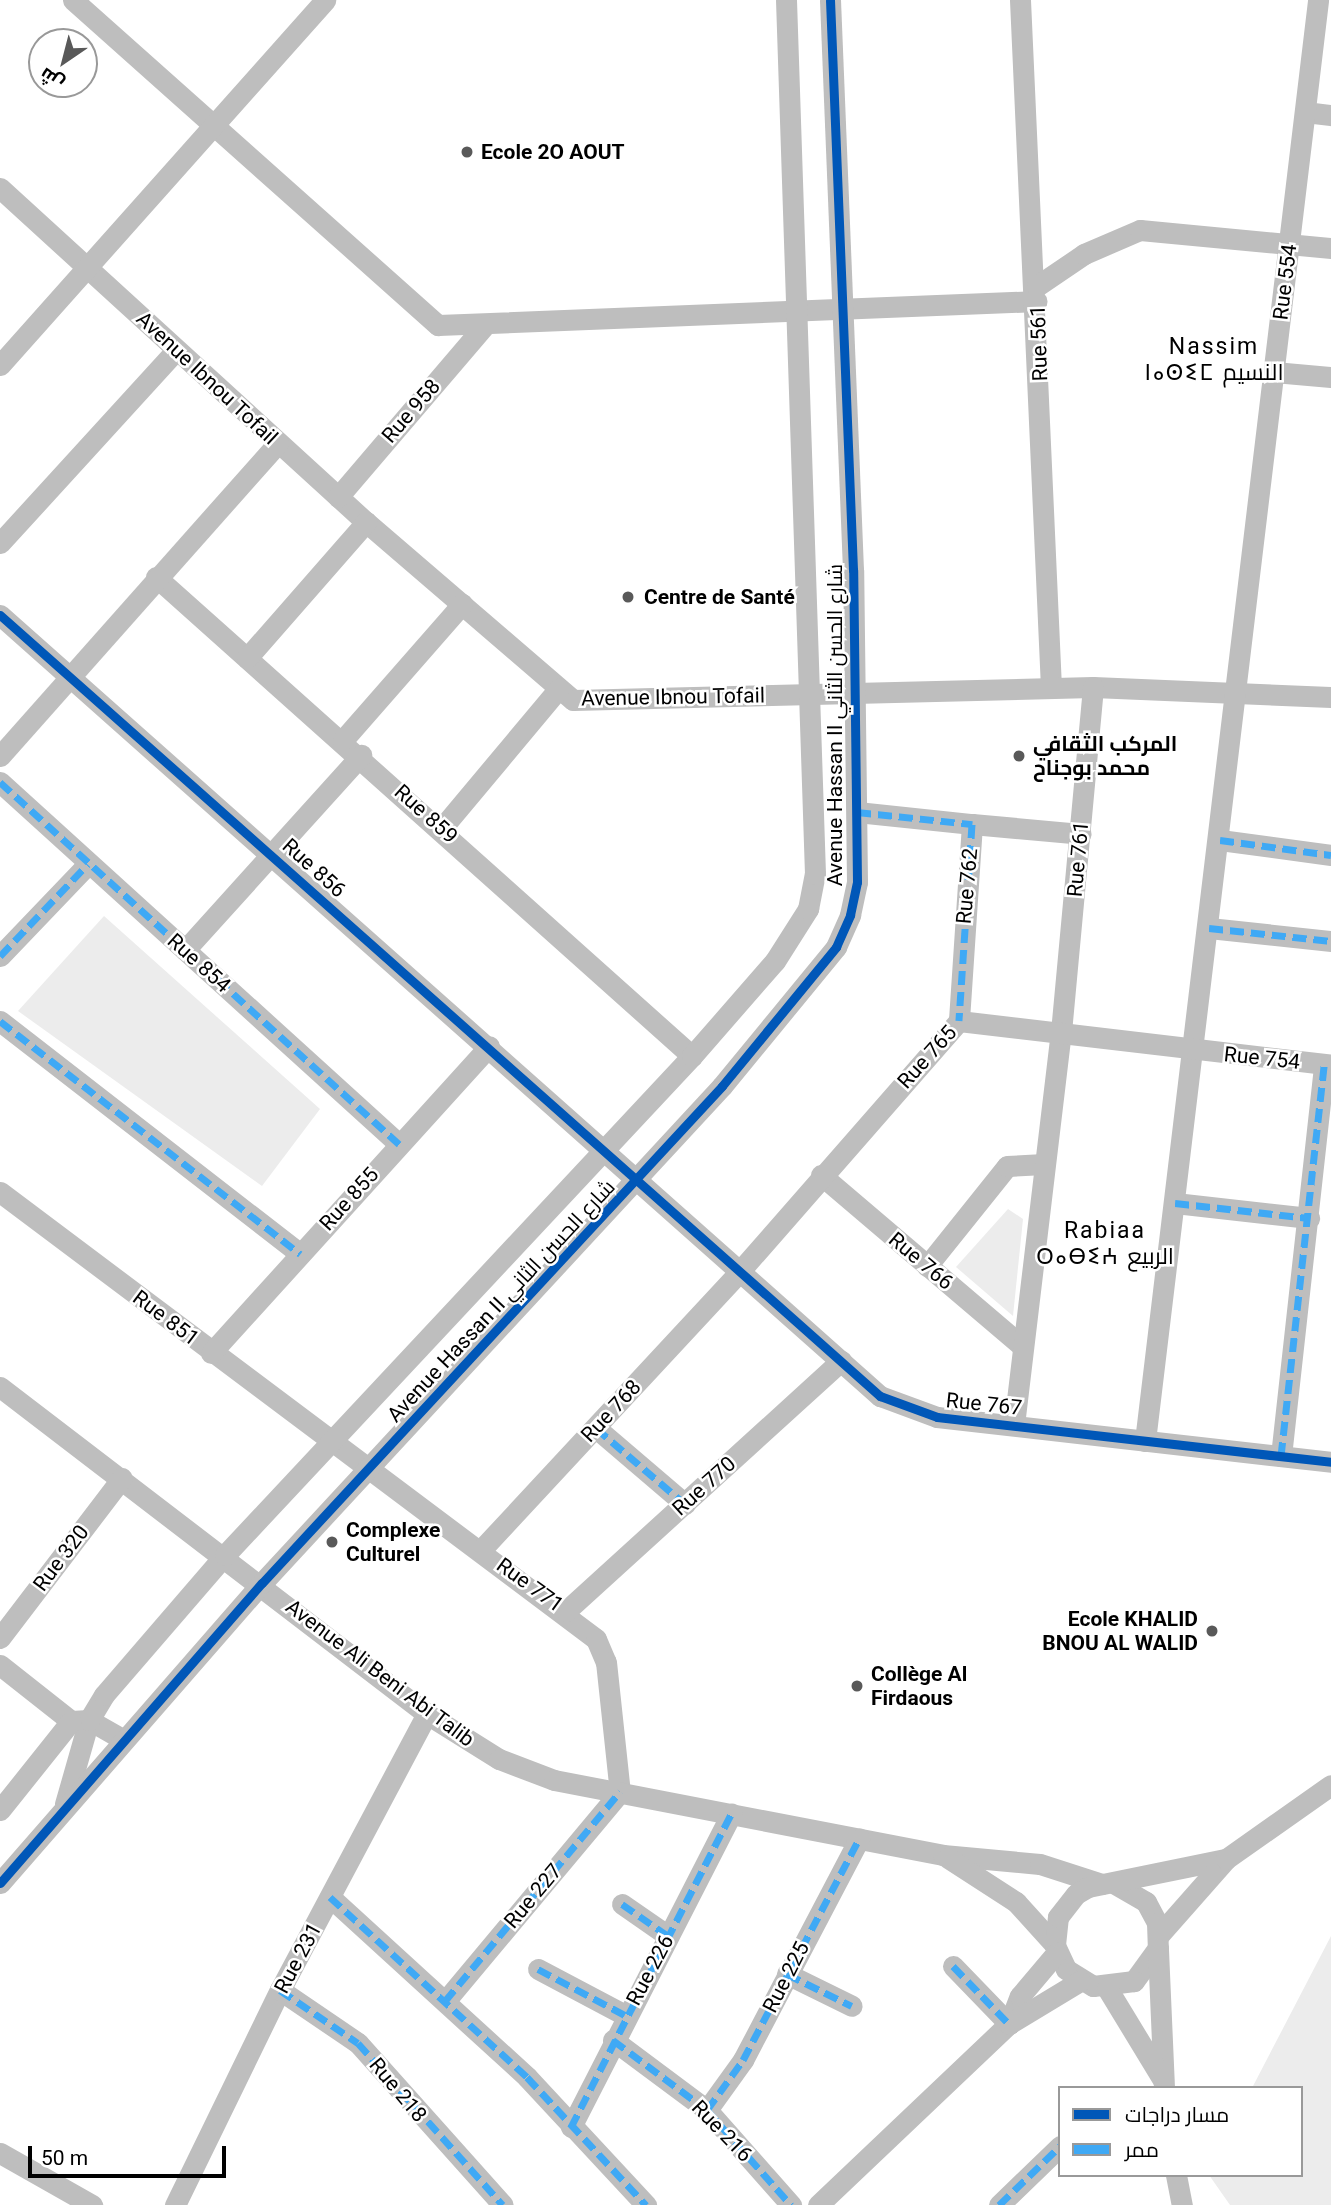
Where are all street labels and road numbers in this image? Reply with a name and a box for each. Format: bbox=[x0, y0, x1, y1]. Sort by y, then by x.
street label: Rue 554 bbox=[1268, 243, 1302, 321]
street label: Rue 561 bbox=[1025, 304, 1053, 382]
street label: Avenue Ibnou Tofail bbox=[131, 306, 283, 450]
street label: Rue 958 bbox=[376, 374, 446, 448]
street label: Avenue Hassan II شارع الحسن الثاني bbox=[822, 564, 848, 886]
street label: Avenue Ibnou Tofail bbox=[581, 683, 765, 711]
street label: Rue 859 bbox=[389, 779, 463, 849]
street label: Rue 761 bbox=[1062, 820, 1094, 898]
street label: Rue 856 bbox=[277, 833, 351, 903]
street label: Rue 762 bbox=[951, 847, 983, 925]
street label: Rue 854 bbox=[162, 928, 236, 998]
street label: Rue 765 bbox=[892, 1020, 962, 1094]
street label: Rue 754 bbox=[1223, 1041, 1301, 1075]
street label: Rue 855 bbox=[314, 1162, 384, 1236]
street label: Avenue Hassan II شارع الحسن الثاني bbox=[382, 1175, 620, 1427]
street label: Rue 766 bbox=[884, 1227, 958, 1295]
street label: Rue 851 bbox=[128, 1285, 204, 1351]
street label: Rue 768 bbox=[576, 1375, 646, 1447]
street label: Rue 767 bbox=[945, 1387, 1023, 1421]
street label: Rue 770 bbox=[667, 1451, 741, 1521]
street label: Rue 320 bbox=[28, 1520, 94, 1596]
street label: Rue 771 bbox=[492, 1552, 568, 1618]
street label: Avenue Ali Beni Abi Talib bbox=[281, 1594, 479, 1752]
street label: Rue 227 bbox=[499, 1859, 567, 1933]
street label: Rue 231 bbox=[269, 1918, 327, 1998]
street label: Rue 226 bbox=[621, 1930, 679, 2010]
street label: Rue 225 bbox=[757, 1937, 815, 2017]
street label: Rue 218 bbox=[364, 2053, 432, 2127]
street label: Rue 216 bbox=[686, 2095, 758, 2167]

